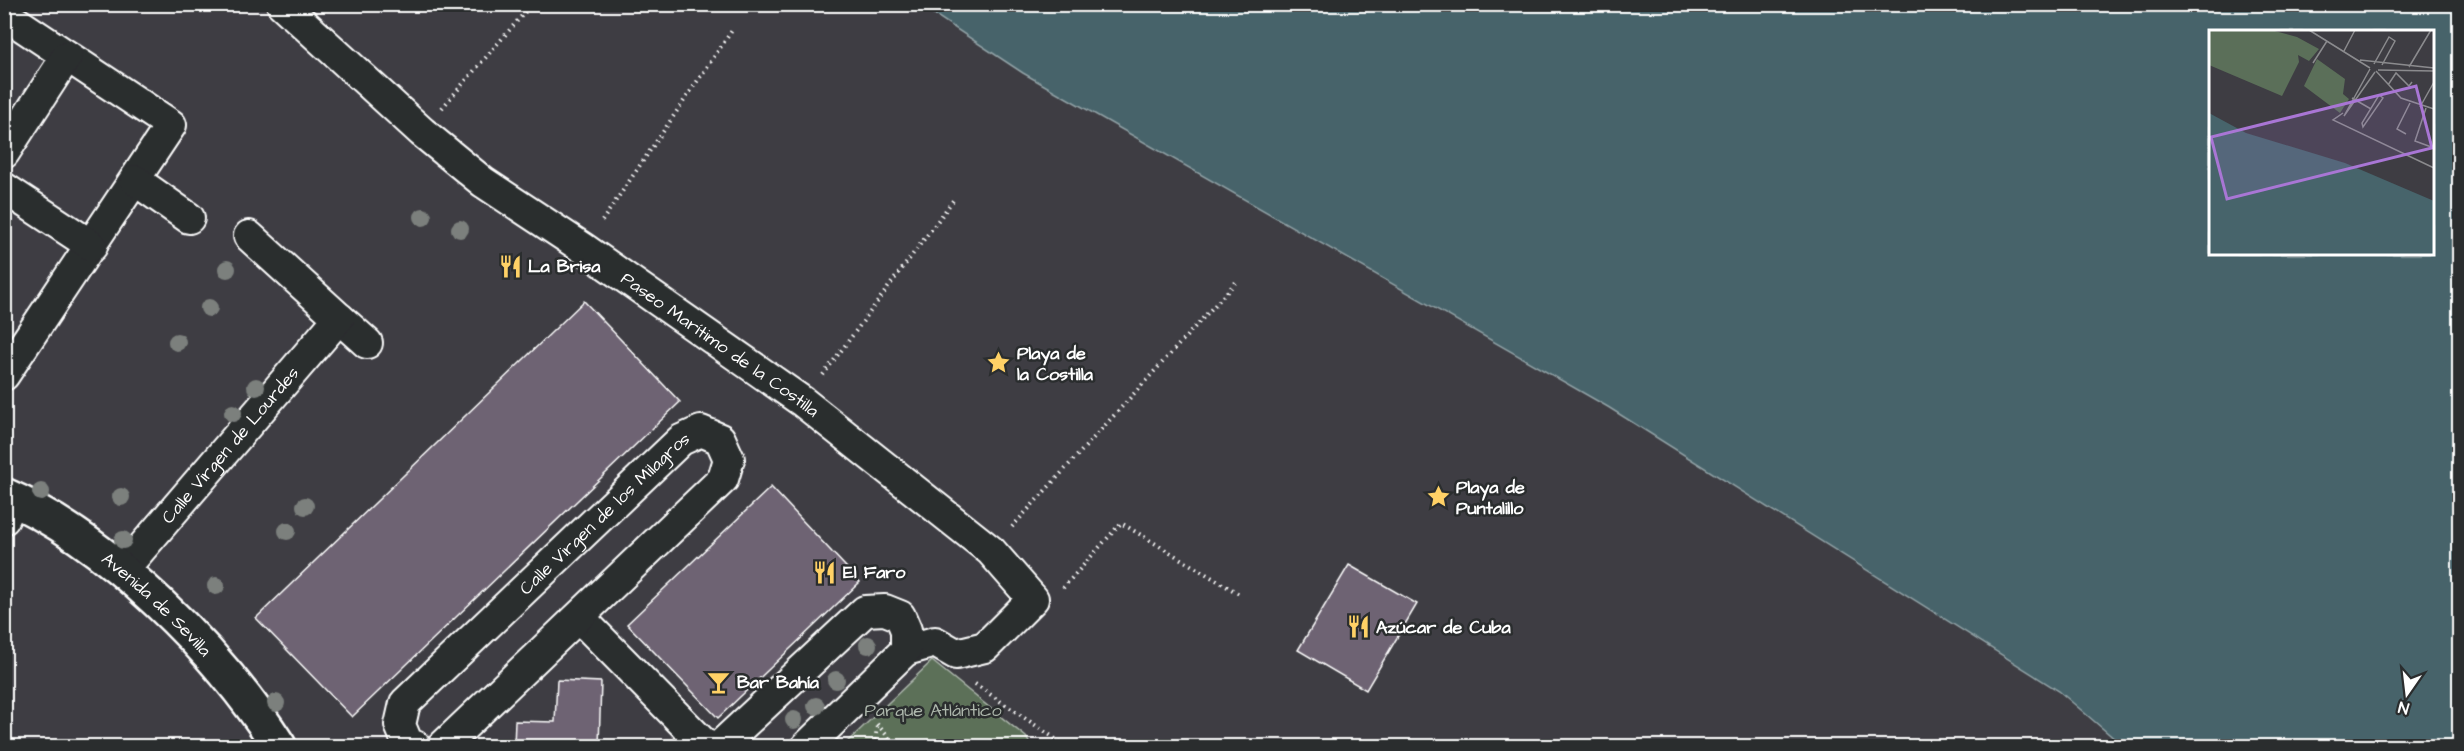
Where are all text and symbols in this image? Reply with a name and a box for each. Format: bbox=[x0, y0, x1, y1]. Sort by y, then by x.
inset map bbox=[2209, 30, 2434, 255]
restaurant icon: La Brisa bbox=[497, 253, 523, 279]
place label: La Brisa bbox=[528, 254, 601, 279]
street label: Paseo Marítimo de la Costilla bbox=[616, 266, 824, 423]
place label: Playa de la Costilla bbox=[1017, 341, 1094, 387]
place icon: Playa de la Costilla bbox=[986, 350, 1012, 376]
street label: Calle Virgen de Lourdes bbox=[156, 361, 305, 529]
street label: Calle Virgen de los Milagros bbox=[514, 426, 694, 601]
place label: Playa de Puntalillo bbox=[1456, 475, 1525, 521]
place icon: Playa de Puntalillo bbox=[1425, 484, 1451, 510]
street label: Avenida de Sevilla bbox=[96, 547, 217, 662]
restaurant icon: El Faro bbox=[812, 559, 838, 585]
place label: El Faro bbox=[843, 560, 906, 585]
restaurant icon: Azúcar de Cuba bbox=[1345, 614, 1371, 640]
place label: Azúcar de Cuba bbox=[1376, 615, 1511, 640]
north arrow bbox=[2377, 664, 2437, 724]
bar icon: Bar Bahía bbox=[706, 669, 732, 695]
place label: Bar Bahía bbox=[737, 670, 820, 695]
text: N bbox=[2396, 696, 2411, 719]
park label: Parque Atlántico bbox=[864, 698, 1002, 723]

